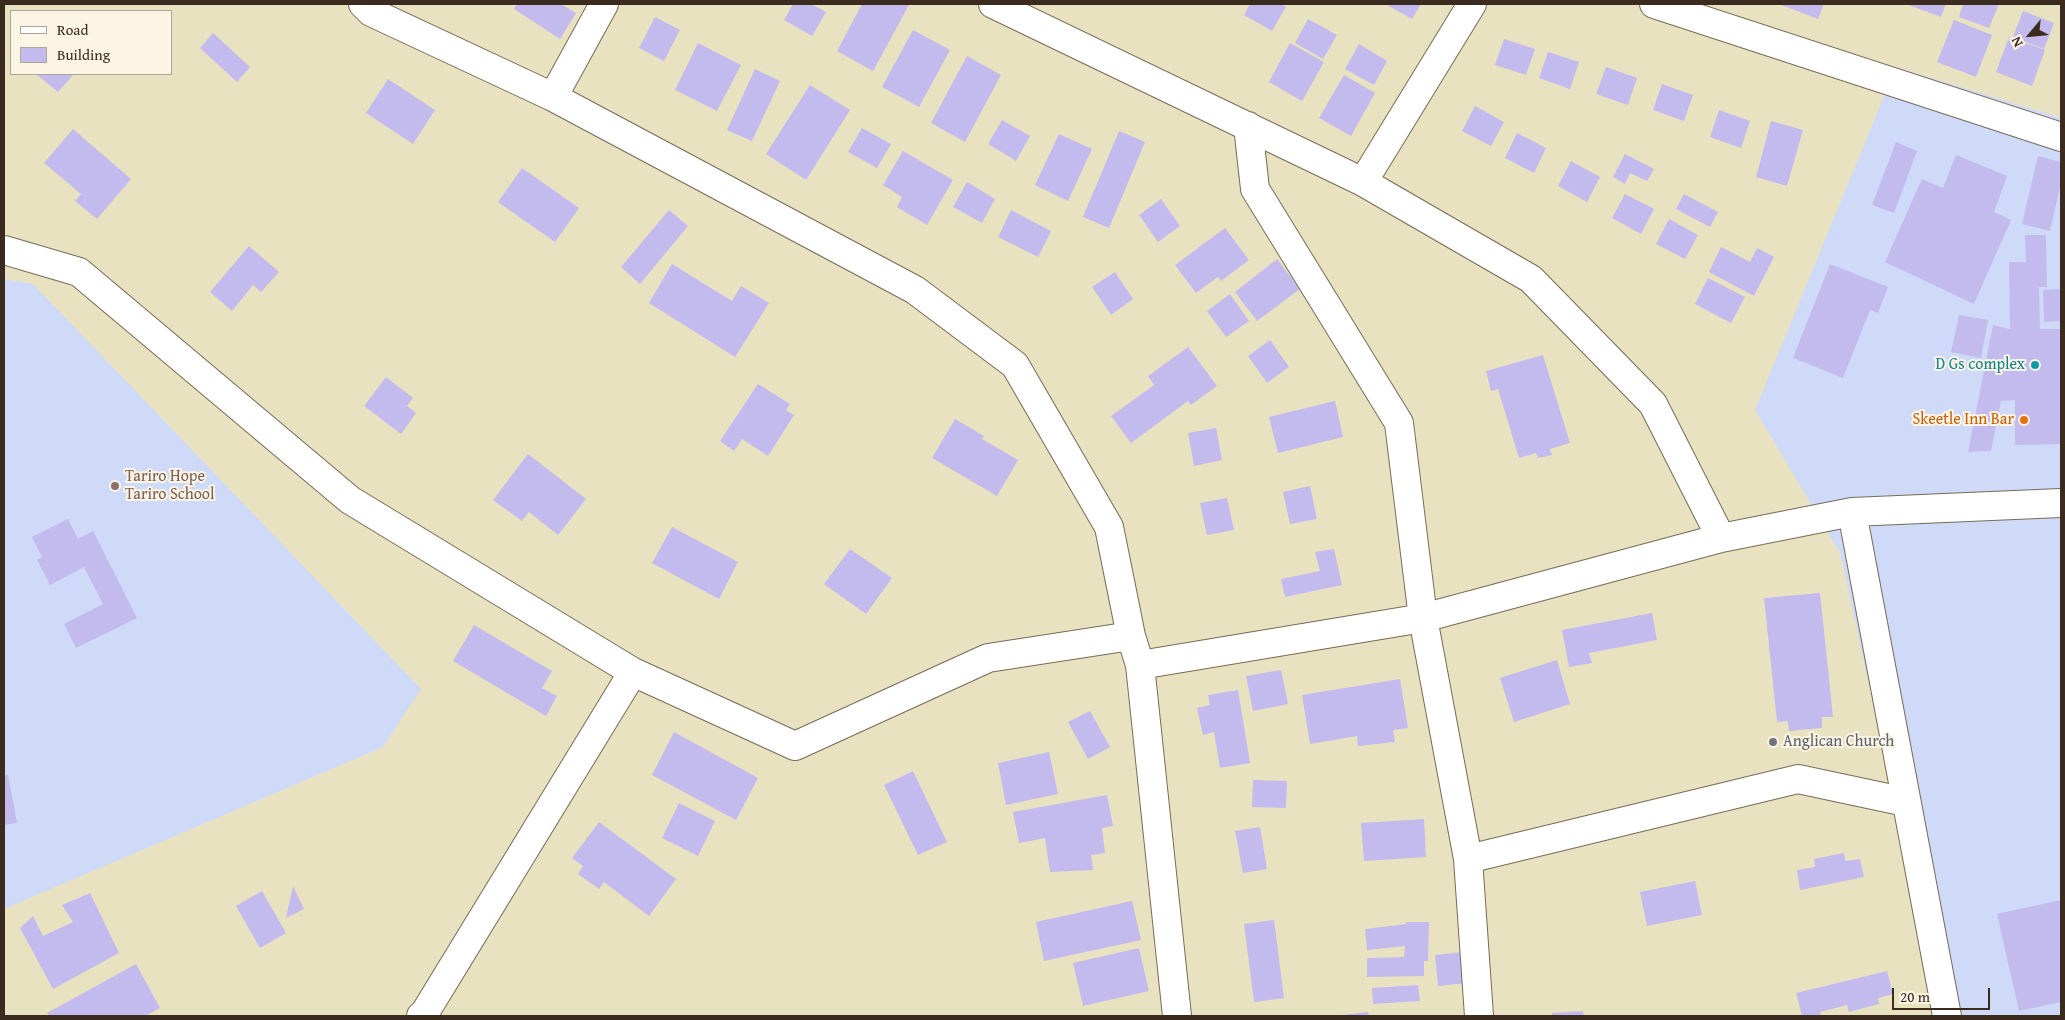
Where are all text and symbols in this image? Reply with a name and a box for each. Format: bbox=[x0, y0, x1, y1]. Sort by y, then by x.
legend bbox=[10, 10, 172, 75]
north arrow bbox=[2005, 10, 2055, 60]
text: Road bbox=[57, 19, 88, 40]
text: N bbox=[2006, 33, 2028, 51]
text: Building bbox=[57, 44, 110, 65]
place label: D Gs complex bbox=[1936, 355, 2025, 375]
marker: D Gs complex bbox=[2029, 359, 2041, 371]
place label: Skeetle Inn Bar bbox=[1913, 410, 2014, 430]
marker: Skeetle Inn Bar bbox=[2018, 414, 2030, 426]
place label: Tariro Hope Tariro School bbox=[125, 467, 215, 505]
marker: Tariro Hope Tariro School bbox=[109, 480, 121, 492]
place label: Anglican Church bbox=[1783, 732, 1894, 752]
marker: Anglican Church bbox=[1767, 736, 1779, 748]
scale bar bbox=[1895, 978, 1992, 1010]
text: 20 m bbox=[1900, 986, 1930, 1007]

